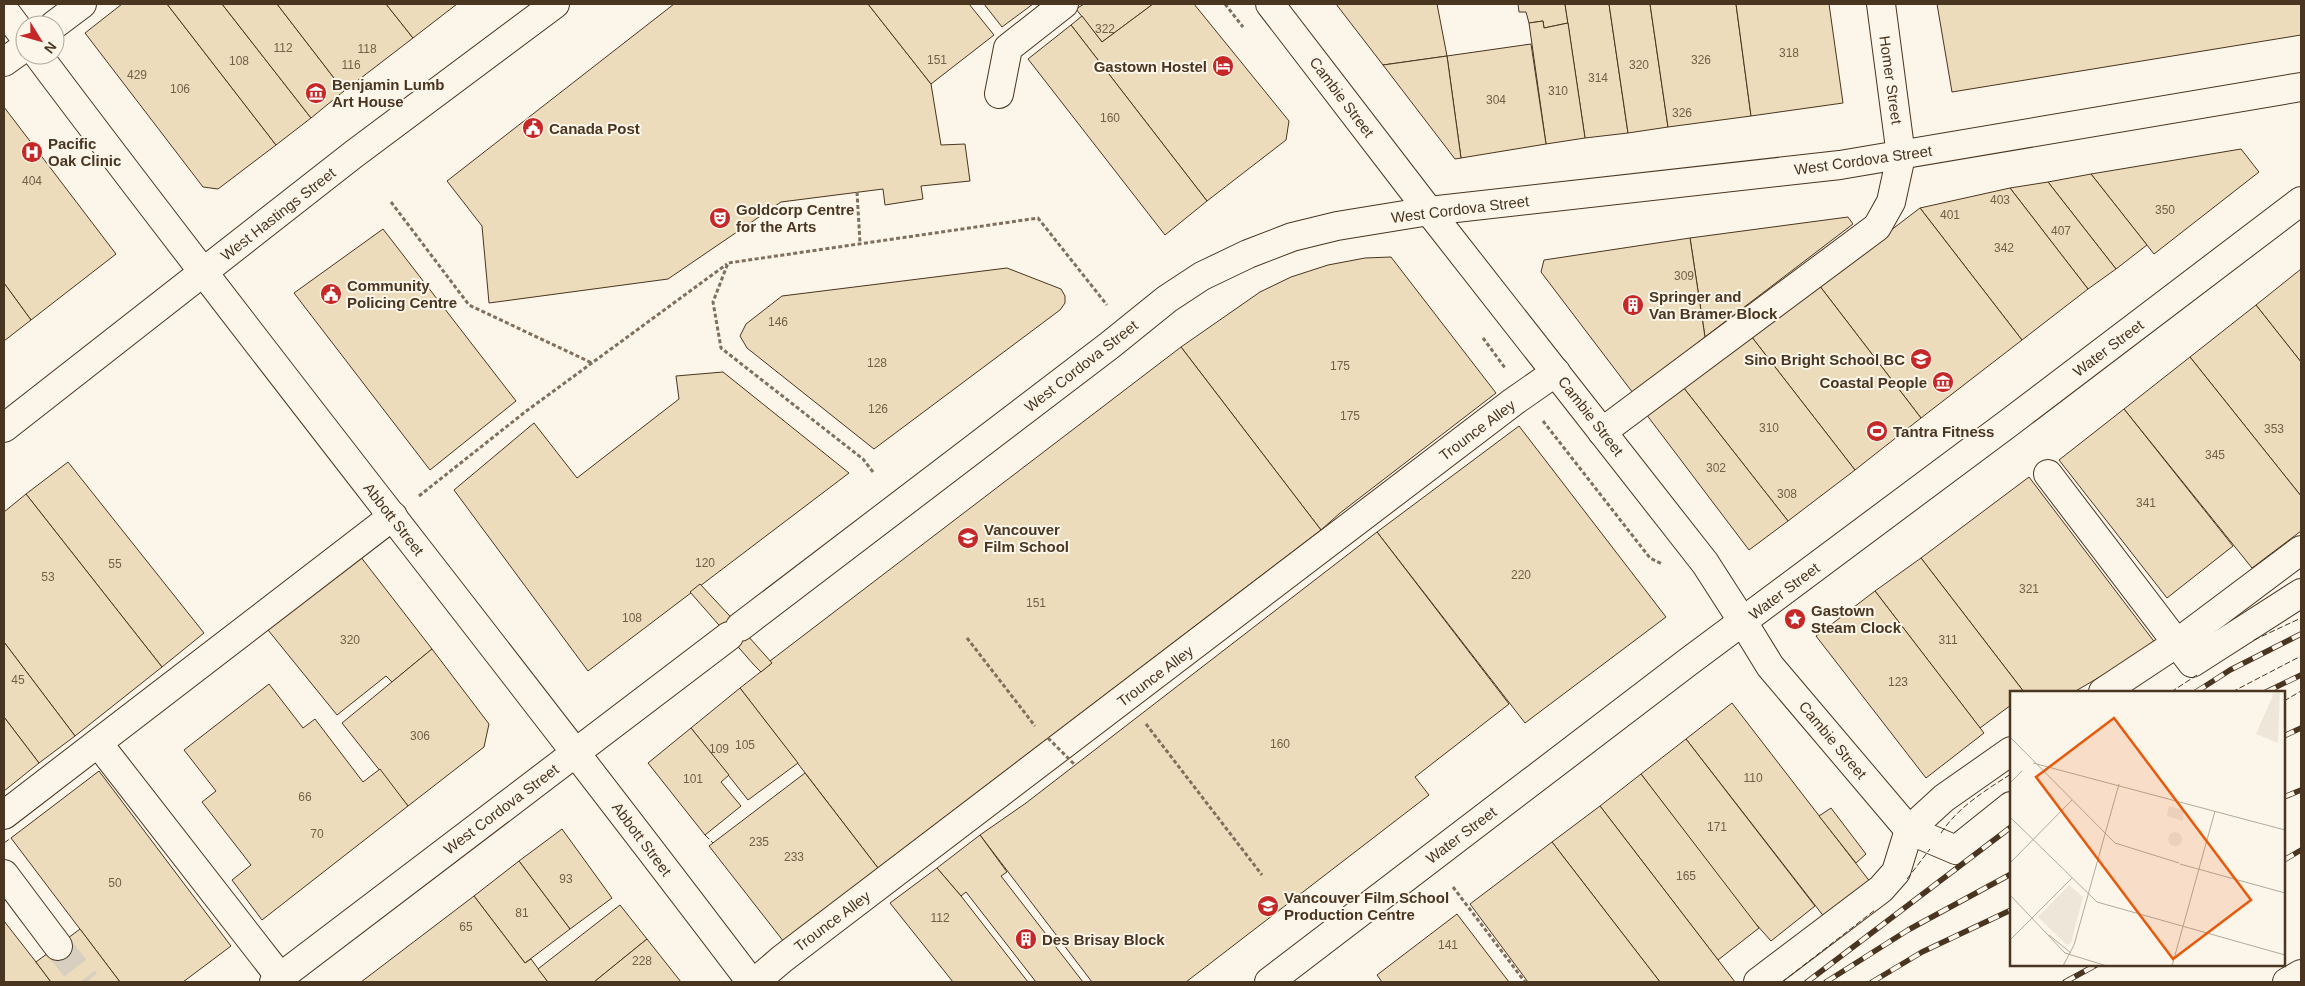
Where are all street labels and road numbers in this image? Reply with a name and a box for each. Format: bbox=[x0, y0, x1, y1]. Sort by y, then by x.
street label: Homer Street bbox=[1876, 35, 1906, 126]
street label: Cambie Street bbox=[1306, 54, 1378, 141]
street label: West Cordova Street bbox=[1793, 142, 1934, 178]
street label: West Hastings Street bbox=[217, 164, 339, 264]
street label: West Cordova Street bbox=[1390, 192, 1531, 226]
street label: West Cordova Street bbox=[1021, 316, 1142, 415]
street label: Water Street bbox=[2069, 316, 2147, 380]
street label: Cambie Street bbox=[1555, 373, 1628, 460]
street label: Trounce Alley bbox=[1436, 396, 1519, 464]
street label: Abbott Street bbox=[360, 479, 428, 559]
street label: Water Street bbox=[1745, 559, 1823, 623]
street label: Trounce Alley bbox=[1114, 642, 1197, 710]
street label: Cambie Street bbox=[1796, 698, 1871, 783]
street label: West Cordova Street bbox=[440, 760, 562, 858]
street label: Abbott Street bbox=[609, 799, 676, 880]
street label: Water Street bbox=[1422, 803, 1500, 867]
street label: Trounce Alley bbox=[791, 887, 874, 955]

